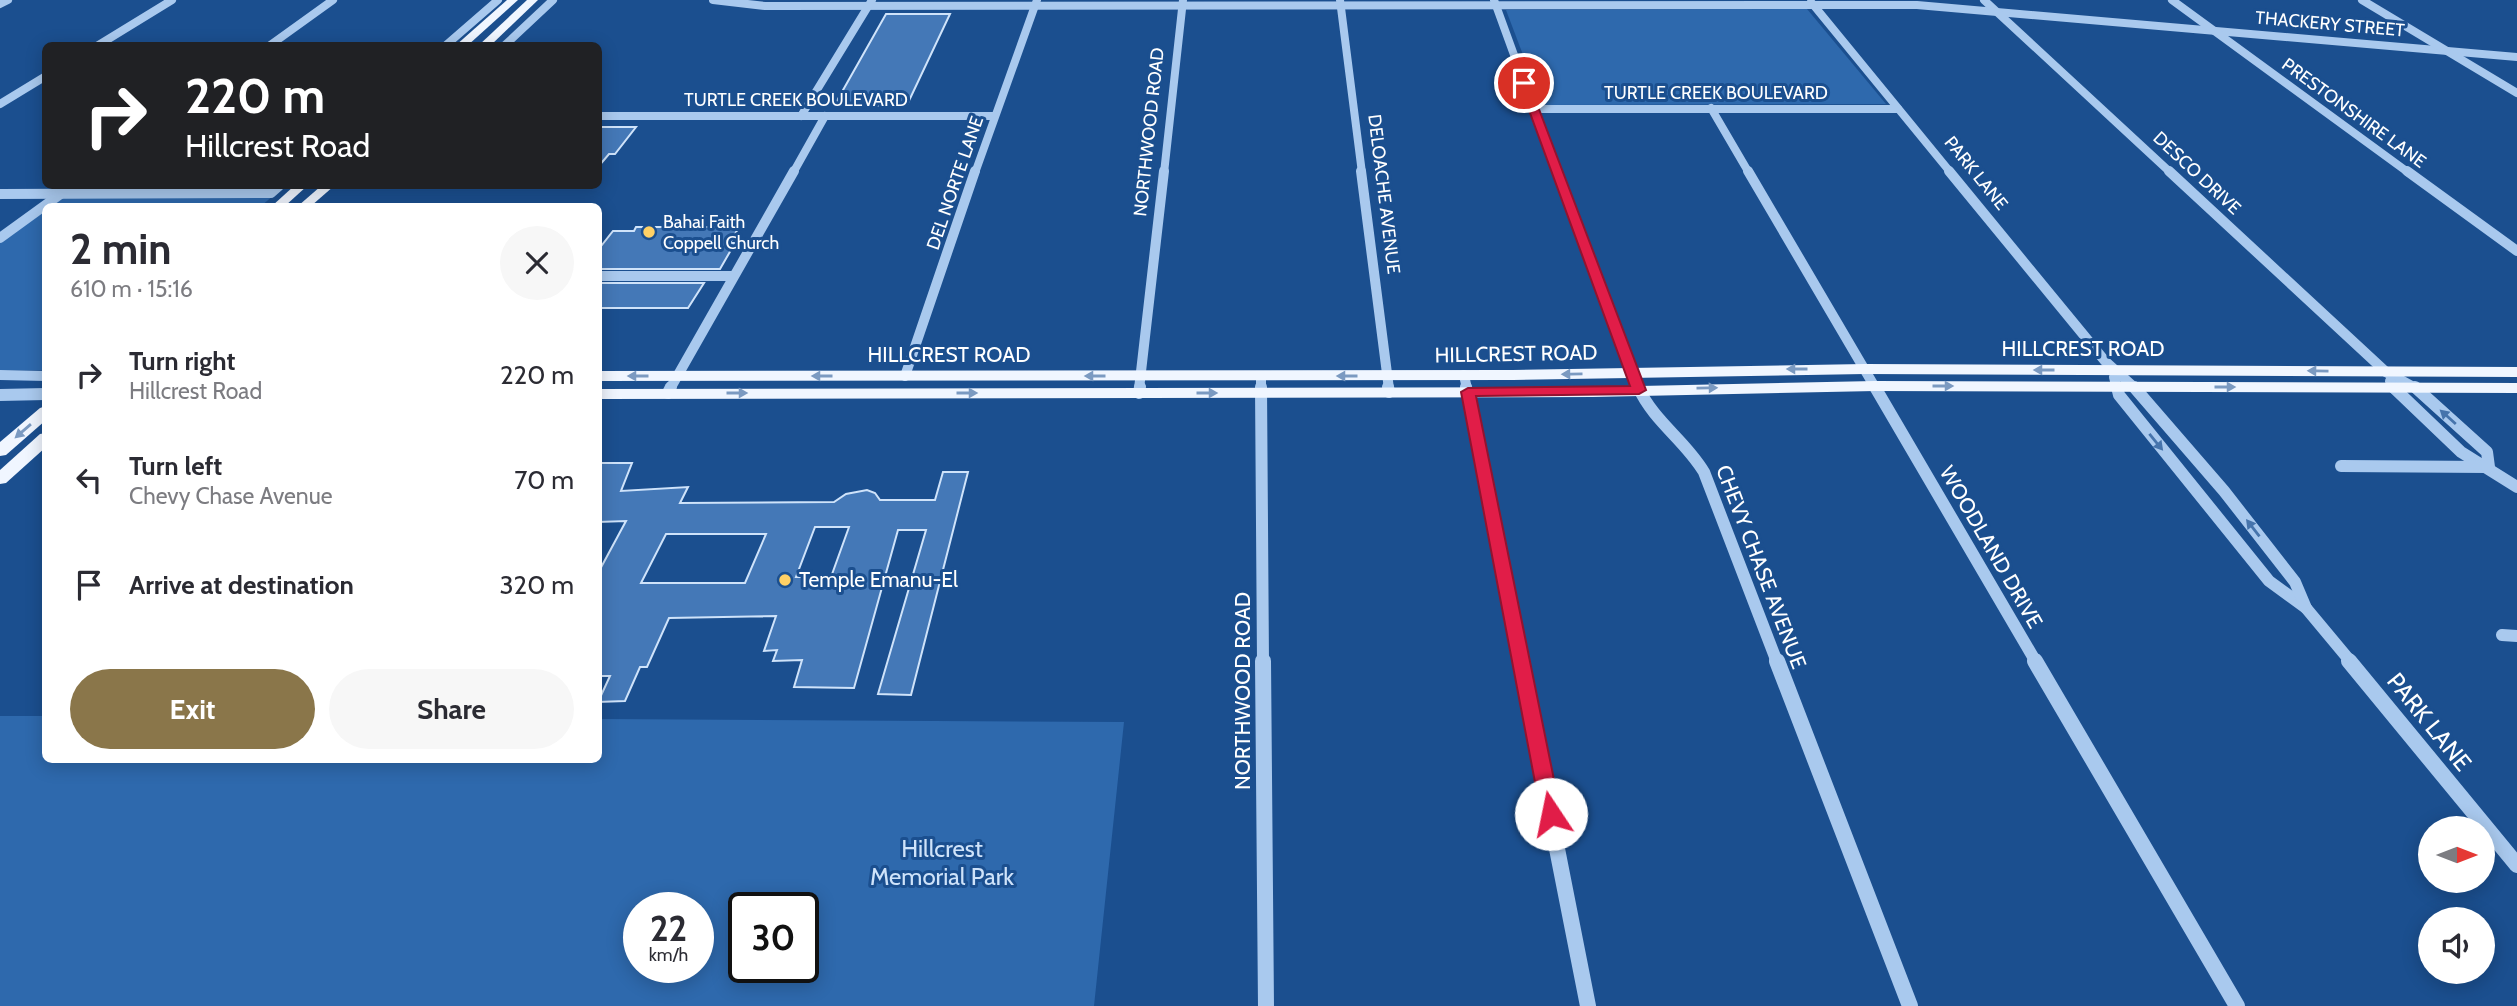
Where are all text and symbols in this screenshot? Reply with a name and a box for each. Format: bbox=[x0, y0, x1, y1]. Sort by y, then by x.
street label: THACKERY STREET bbox=[2254, 7, 2406, 42]
street label: NORTHWOOD ROAD bbox=[1129, 46, 1169, 218]
pin bbox=[1494, 53, 1554, 113]
street label: PRESTONSHIRE LANE bbox=[2278, 53, 2430, 173]
icon: arrive bbox=[1505, 64, 1543, 102]
text: 220 m bbox=[185, 66, 325, 125]
icon: right bbox=[70, 70, 161, 161]
street label: TURTLE CREEK BOULEVARD bbox=[1604, 82, 1828, 104]
street label: TURTLE CREEK BOULEVARD bbox=[684, 89, 908, 111]
street label: DEL NORTE LANE bbox=[922, 113, 988, 253]
street label: DELOACHE AVENUE bbox=[1363, 113, 1405, 275]
text: Hillcrest Road bbox=[185, 126, 370, 165]
street label: DESCO DRIVE bbox=[2149, 127, 2245, 219]
street label: PARK LANE bbox=[1940, 132, 2012, 214]
place label: Bahai Faith Coppell Church bbox=[663, 211, 779, 254]
text: 2 min bbox=[70, 223, 171, 275]
marker: Bahai Faith Coppell Church bbox=[641, 224, 657, 240]
button: close bbox=[500, 226, 574, 300]
text: 610 m · 15:16 bbox=[70, 275, 193, 303]
street label: HILLCREST ROAD bbox=[2002, 336, 2164, 361]
street label: HILLCREST ROAD bbox=[1434, 340, 1598, 367]
street label: HILLCREST ROAD bbox=[868, 342, 1030, 367]
text: Turn right bbox=[129, 345, 235, 377]
icon: right bbox=[70, 356, 108, 394]
text: 220 m bbox=[500, 359, 574, 391]
one-way arrow bbox=[1786, 363, 1808, 375]
one-way arrow bbox=[2032, 364, 2054, 376]
one-way arrow bbox=[2307, 365, 2329, 377]
one-way arrow bbox=[1561, 368, 1583, 380]
one-way arrow bbox=[627, 370, 649, 382]
one-way arrow bbox=[811, 370, 833, 382]
one-way arrow bbox=[1084, 370, 1106, 382]
one-way arrow bbox=[1336, 370, 1358, 382]
text: Hillcrest Road bbox=[129, 377, 262, 405]
one-way arrow bbox=[1932, 380, 1954, 392]
one-way arrow bbox=[2214, 381, 2236, 393]
one-way arrow bbox=[1696, 383, 1718, 394]
one-way arrow bbox=[726, 387, 748, 399]
one-way arrow bbox=[956, 387, 978, 399]
one-way arrow bbox=[1196, 387, 1218, 399]
one-way arrow bbox=[2439, 410, 2456, 425]
one-way arrow bbox=[14, 423, 32, 439]
one-way arrow bbox=[2149, 432, 2164, 450]
text: Turn left bbox=[129, 450, 222, 482]
icon: left bbox=[70, 461, 108, 499]
street label: CHEVY CHASE AVENUE bbox=[1711, 461, 1812, 672]
street label: WOODLAND DRIVE bbox=[1935, 461, 2048, 632]
text: 70 m bbox=[514, 464, 574, 496]
text: Chevy Chase Avenue bbox=[129, 482, 333, 510]
one-way arrow bbox=[2246, 519, 2260, 537]
icon: arrive bbox=[70, 566, 108, 604]
place label: Temple Emanu-El bbox=[799, 567, 958, 592]
text: Arrive at destination bbox=[129, 569, 354, 601]
text: 320 m bbox=[500, 569, 574, 601]
marker: Temple Emanu-El bbox=[777, 572, 793, 588]
street label: NORTHWOOD ROAD bbox=[1230, 592, 1255, 790]
street label: PARK LANE bbox=[2381, 667, 2478, 777]
button: Exit bbox=[70, 669, 315, 749]
button: Share bbox=[329, 669, 574, 749]
position arrow bbox=[1514, 777, 1588, 851]
north arrow bbox=[2418, 816, 2496, 892]
map controls bbox=[2418, 816, 2495, 984]
park label: Hillcrest Memorial Park bbox=[870, 834, 1014, 891]
speed limit sign: 30 bbox=[728, 892, 819, 983]
text: 22 bbox=[650, 907, 687, 950]
button: sound bbox=[2418, 907, 2495, 984]
text: km/h bbox=[649, 944, 688, 966]

